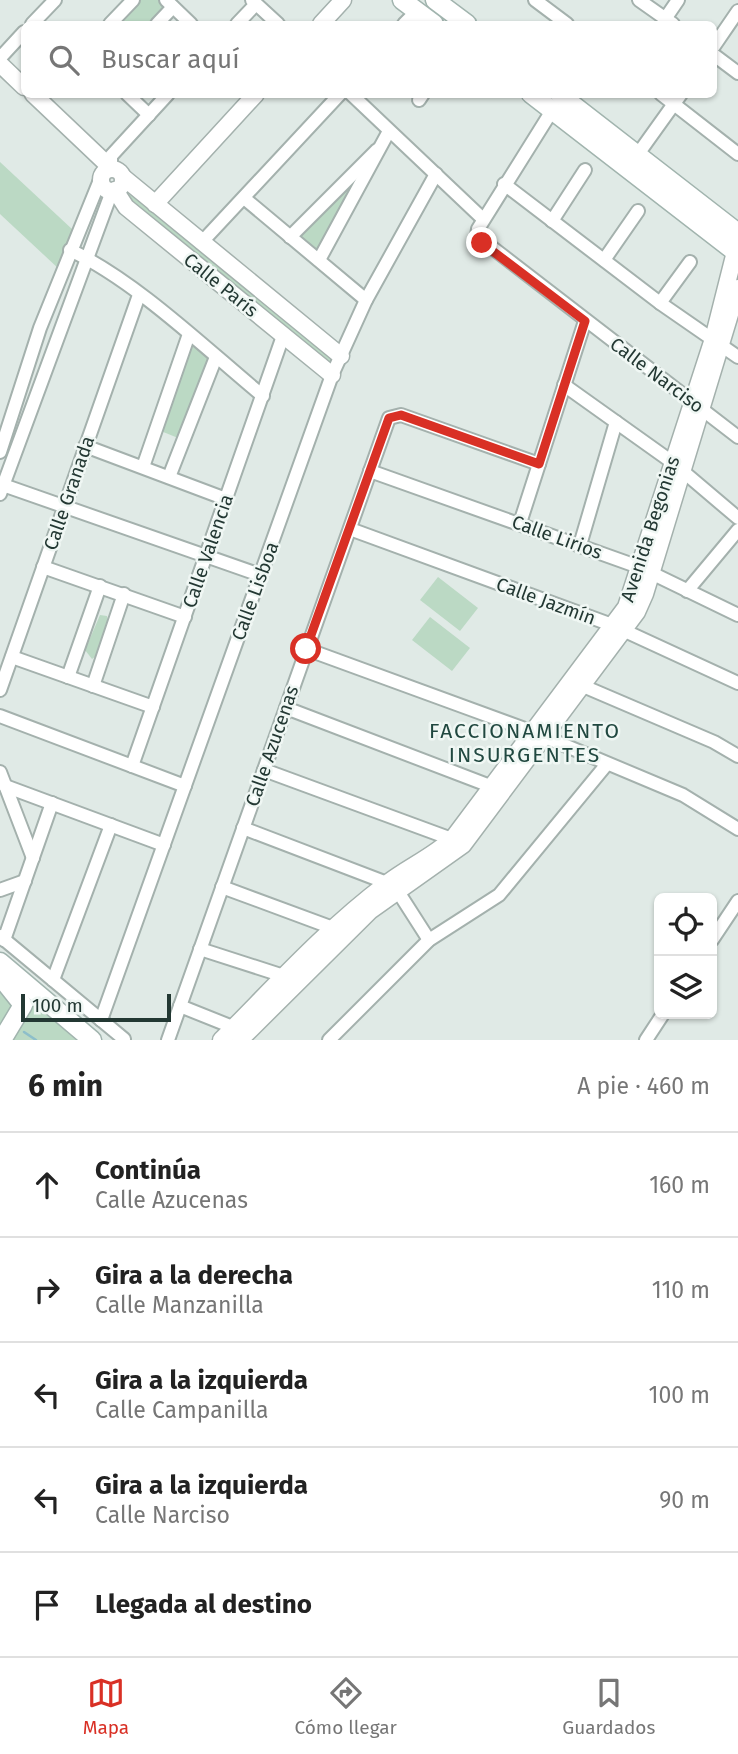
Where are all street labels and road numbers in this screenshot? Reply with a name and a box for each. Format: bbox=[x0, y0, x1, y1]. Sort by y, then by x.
street label: Calle París bbox=[179, 248, 263, 322]
street label: Calle Narciso bbox=[606, 332, 708, 418]
street label: Calle Granada bbox=[39, 433, 99, 553]
street label: Avenida Begonias bbox=[616, 453, 684, 605]
street label: Calle Valencia bbox=[178, 491, 238, 611]
street label: Calle Lirios bbox=[509, 510, 605, 564]
street label: Calle Lisboa bbox=[227, 539, 283, 643]
street label: Calle Jazmín bbox=[493, 572, 599, 630]
street label: Calle Azucenas bbox=[241, 682, 303, 809]

